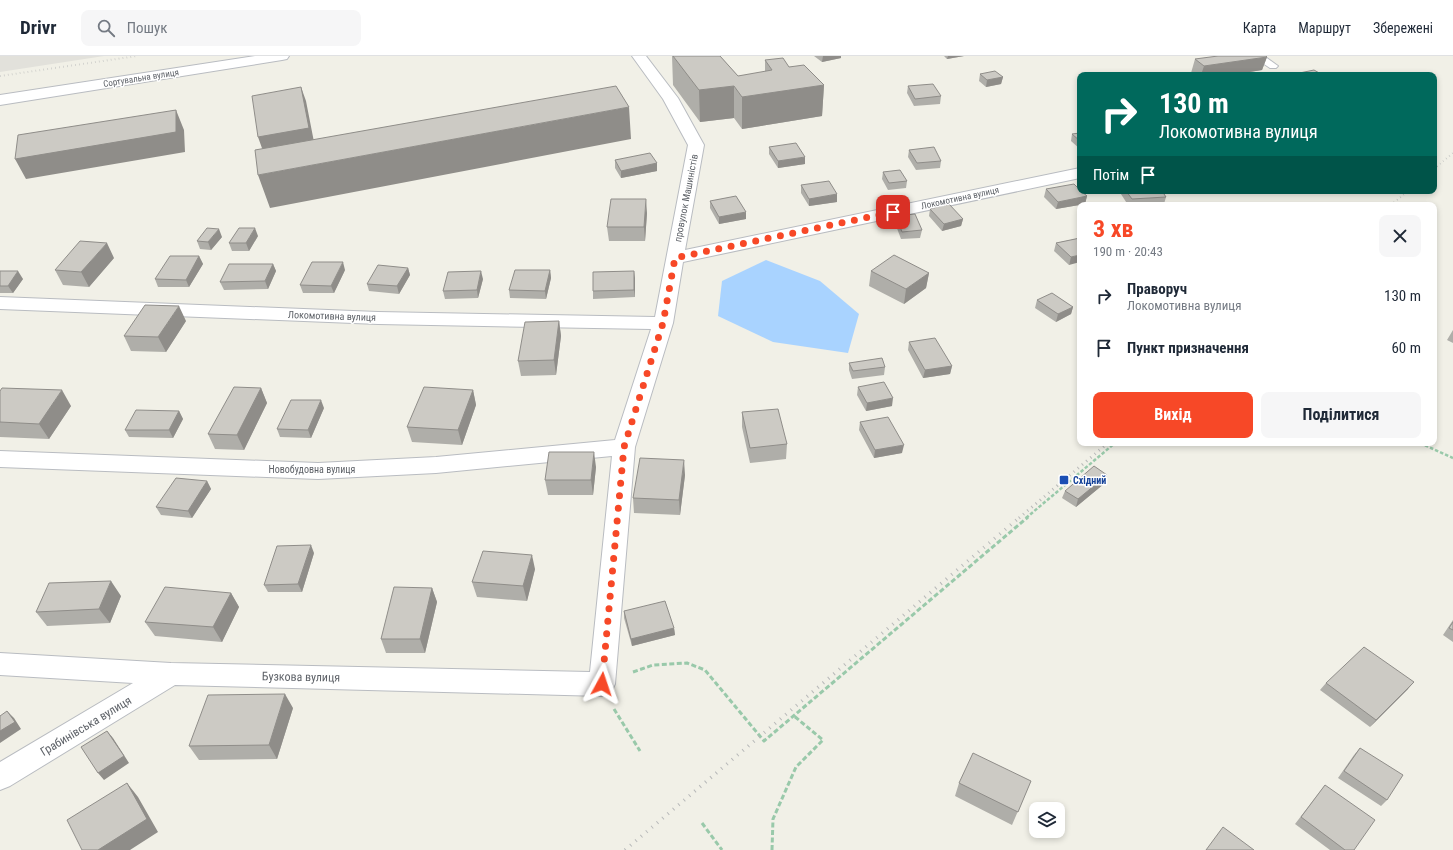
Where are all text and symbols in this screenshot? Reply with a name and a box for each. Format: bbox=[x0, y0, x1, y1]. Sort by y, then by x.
search box bbox=[81, 10, 361, 46]
text: Drivr bbox=[20, 16, 57, 39]
icon: search bbox=[95, 17, 117, 39]
text: Пошук bbox=[127, 19, 168, 37]
text: Карта bbox=[1243, 20, 1276, 36]
text: Маршрут bbox=[1298, 20, 1351, 36]
text: Збережені bbox=[1373, 20, 1433, 36]
street label: Сортувальна вулиця bbox=[103, 67, 179, 89]
text: 130 m bbox=[1159, 87, 1229, 120]
icon: right bbox=[1093, 88, 1145, 140]
text: Локомотивна вулиця bbox=[1159, 121, 1318, 142]
street label: провулок Машиністів bbox=[672, 153, 700, 243]
icon: arrive bbox=[1137, 164, 1159, 186]
text: Потім bbox=[1093, 166, 1129, 184]
street label: Локомотивна вулиця bbox=[920, 185, 1000, 211]
pin bbox=[876, 195, 910, 229]
icon: arrive bbox=[882, 201, 904, 223]
text: 3 хв bbox=[1093, 215, 1133, 243]
button: close bbox=[1379, 215, 1421, 257]
text: 190 m · 20:43 bbox=[1093, 244, 1163, 259]
text: Праворуч bbox=[1127, 280, 1187, 298]
icon: right bbox=[1093, 285, 1115, 307]
text: 130 m bbox=[1384, 287, 1421, 305]
text: Локомотивна вулиця bbox=[1127, 298, 1242, 313]
street label: Локомотивна вулиця bbox=[288, 309, 376, 323]
icon: arrive bbox=[1093, 337, 1115, 359]
text: Пункт призначення bbox=[1127, 339, 1249, 357]
text: 60 m bbox=[1391, 339, 1421, 357]
button: Вихід bbox=[1093, 392, 1253, 438]
button: Поділитися bbox=[1261, 392, 1421, 438]
street label: Новобудовна вулиця bbox=[269, 464, 356, 475]
marker: Східний bbox=[1058, 474, 1070, 486]
place label: Східний bbox=[1073, 475, 1106, 486]
position arrow bbox=[581, 663, 623, 705]
street label: Бузкова вулиця bbox=[262, 669, 340, 685]
street label: Грабинівська вулиця bbox=[38, 693, 134, 759]
map controls bbox=[1029, 802, 1065, 838]
button: layers bbox=[1029, 802, 1065, 838]

